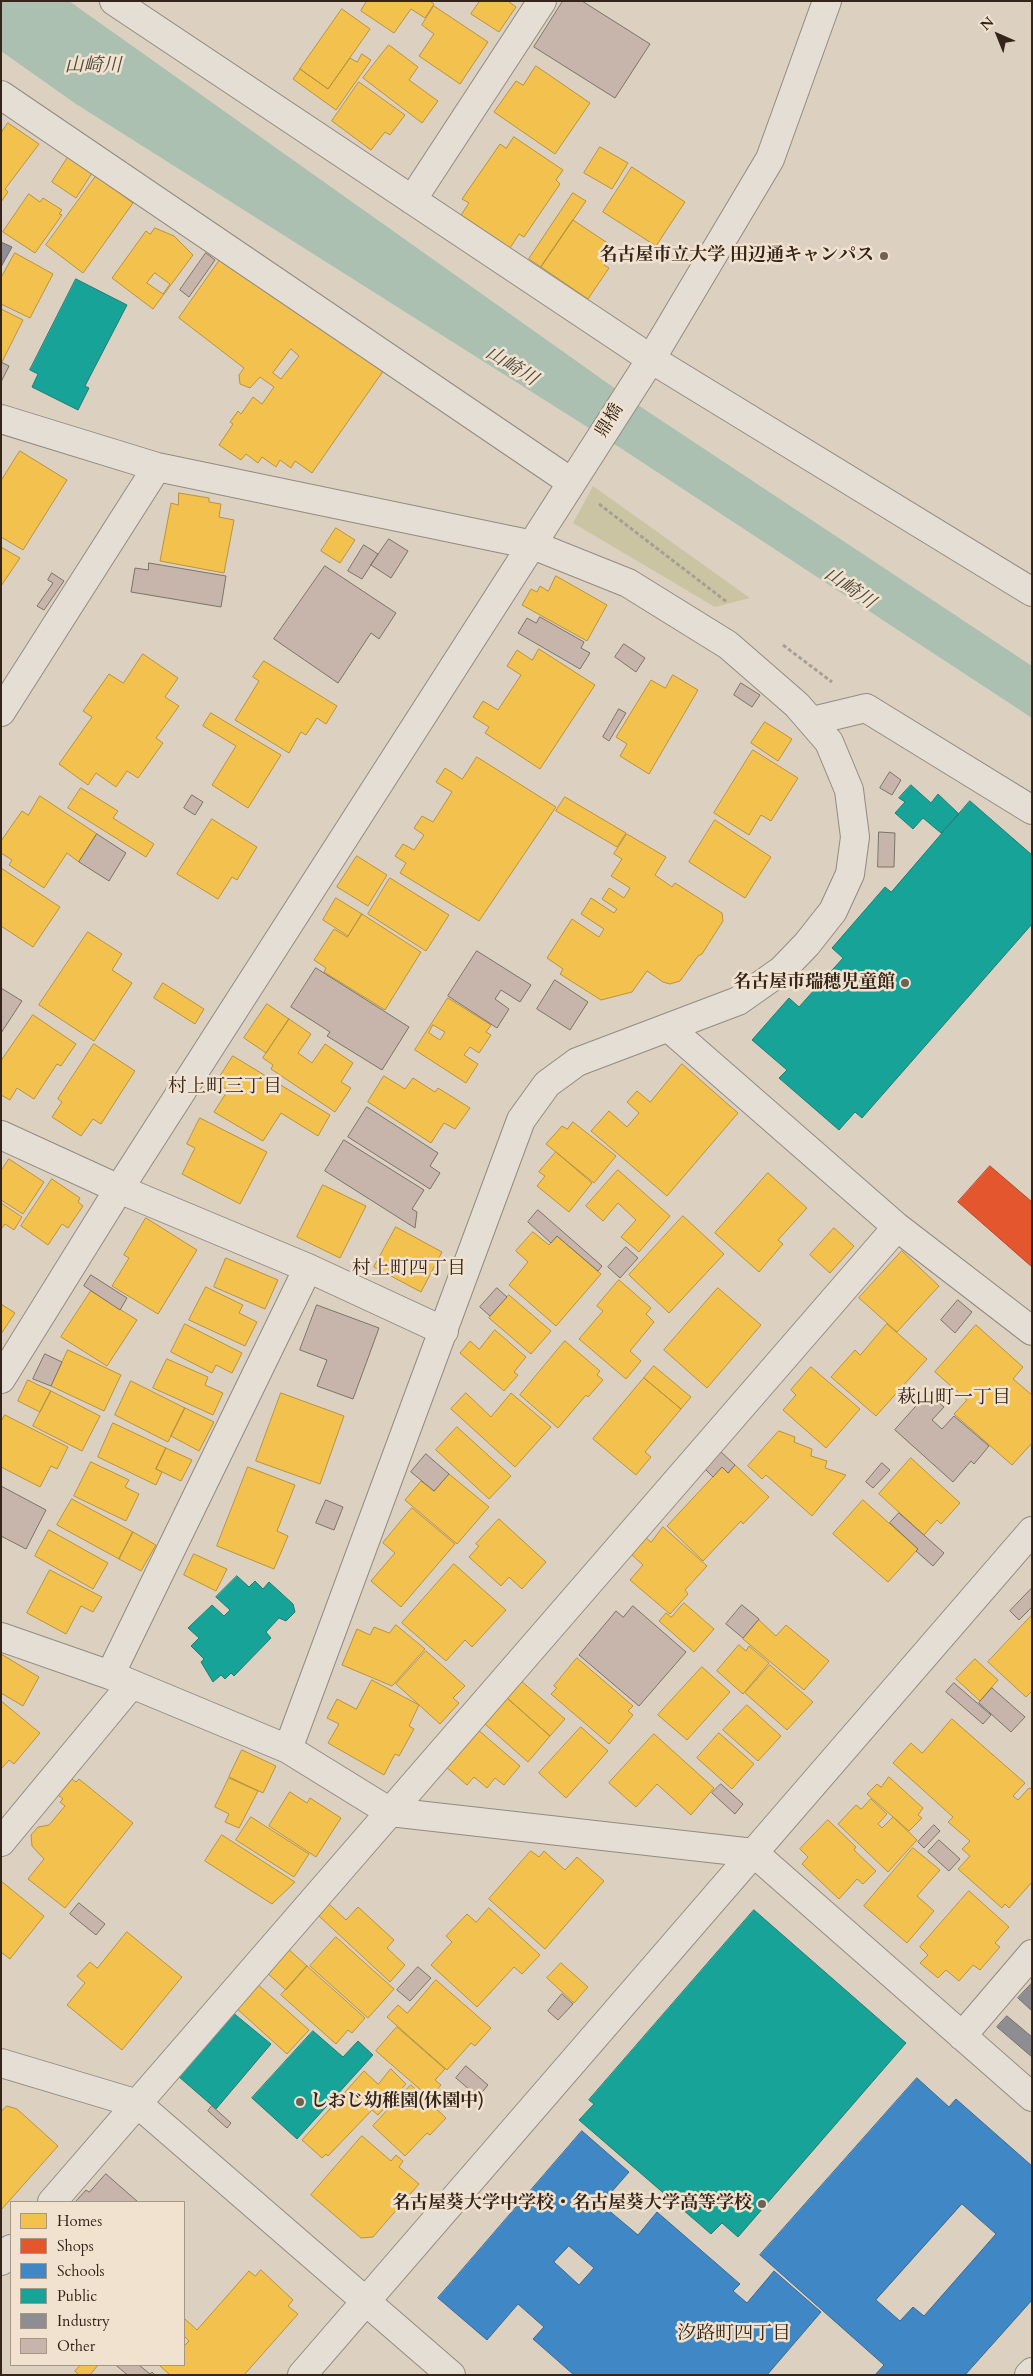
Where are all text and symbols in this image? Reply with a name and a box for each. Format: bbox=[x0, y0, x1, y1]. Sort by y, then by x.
north arrow bbox=[973, 10, 1023, 60]
text: N bbox=[976, 13, 998, 35]
water label: 山崎川 bbox=[65, 56, 121, 78]
place label: 名古屋市立大学 田辺通キャンパス bbox=[599, 245, 874, 267]
marker: 名古屋市立大学 田辺通キャンパス bbox=[878, 250, 890, 262]
water label: 山崎川 bbox=[481, 342, 541, 392]
street label: 鼎橋 bbox=[591, 400, 629, 442]
water label: 山崎川 bbox=[819, 563, 879, 615]
place label: 名古屋市瑞穂児童館 bbox=[733, 972, 895, 994]
marker: 名古屋市瑞穂児童館 bbox=[899, 977, 911, 989]
district label: 村上町三丁目 bbox=[168, 1077, 282, 1099]
district label: 村上町四丁目 bbox=[352, 1259, 466, 1281]
district label: 萩山町一丁目 bbox=[897, 1388, 1011, 1410]
place label: しおじ幼稚園(休園中) bbox=[310, 2091, 484, 2113]
marker: しおじ幼稚園(休園中) bbox=[294, 2096, 306, 2108]
place label: 名古屋葵大学中学校・名古屋葵大学高等学校 bbox=[392, 2193, 752, 2215]
marker: 名古屋葵大学中学校・名古屋葵大学高等学校 bbox=[756, 2198, 768, 2210]
legend bbox=[10, 2201, 185, 2366]
text: Homes bbox=[57, 2211, 102, 2231]
text: Shops bbox=[57, 2236, 94, 2256]
text: Schools bbox=[57, 2261, 105, 2281]
text: Public bbox=[57, 2286, 97, 2306]
text: Industry bbox=[57, 2311, 110, 2331]
district label: 汐路町四丁目 bbox=[677, 2324, 791, 2346]
text: Other bbox=[57, 2336, 95, 2356]

